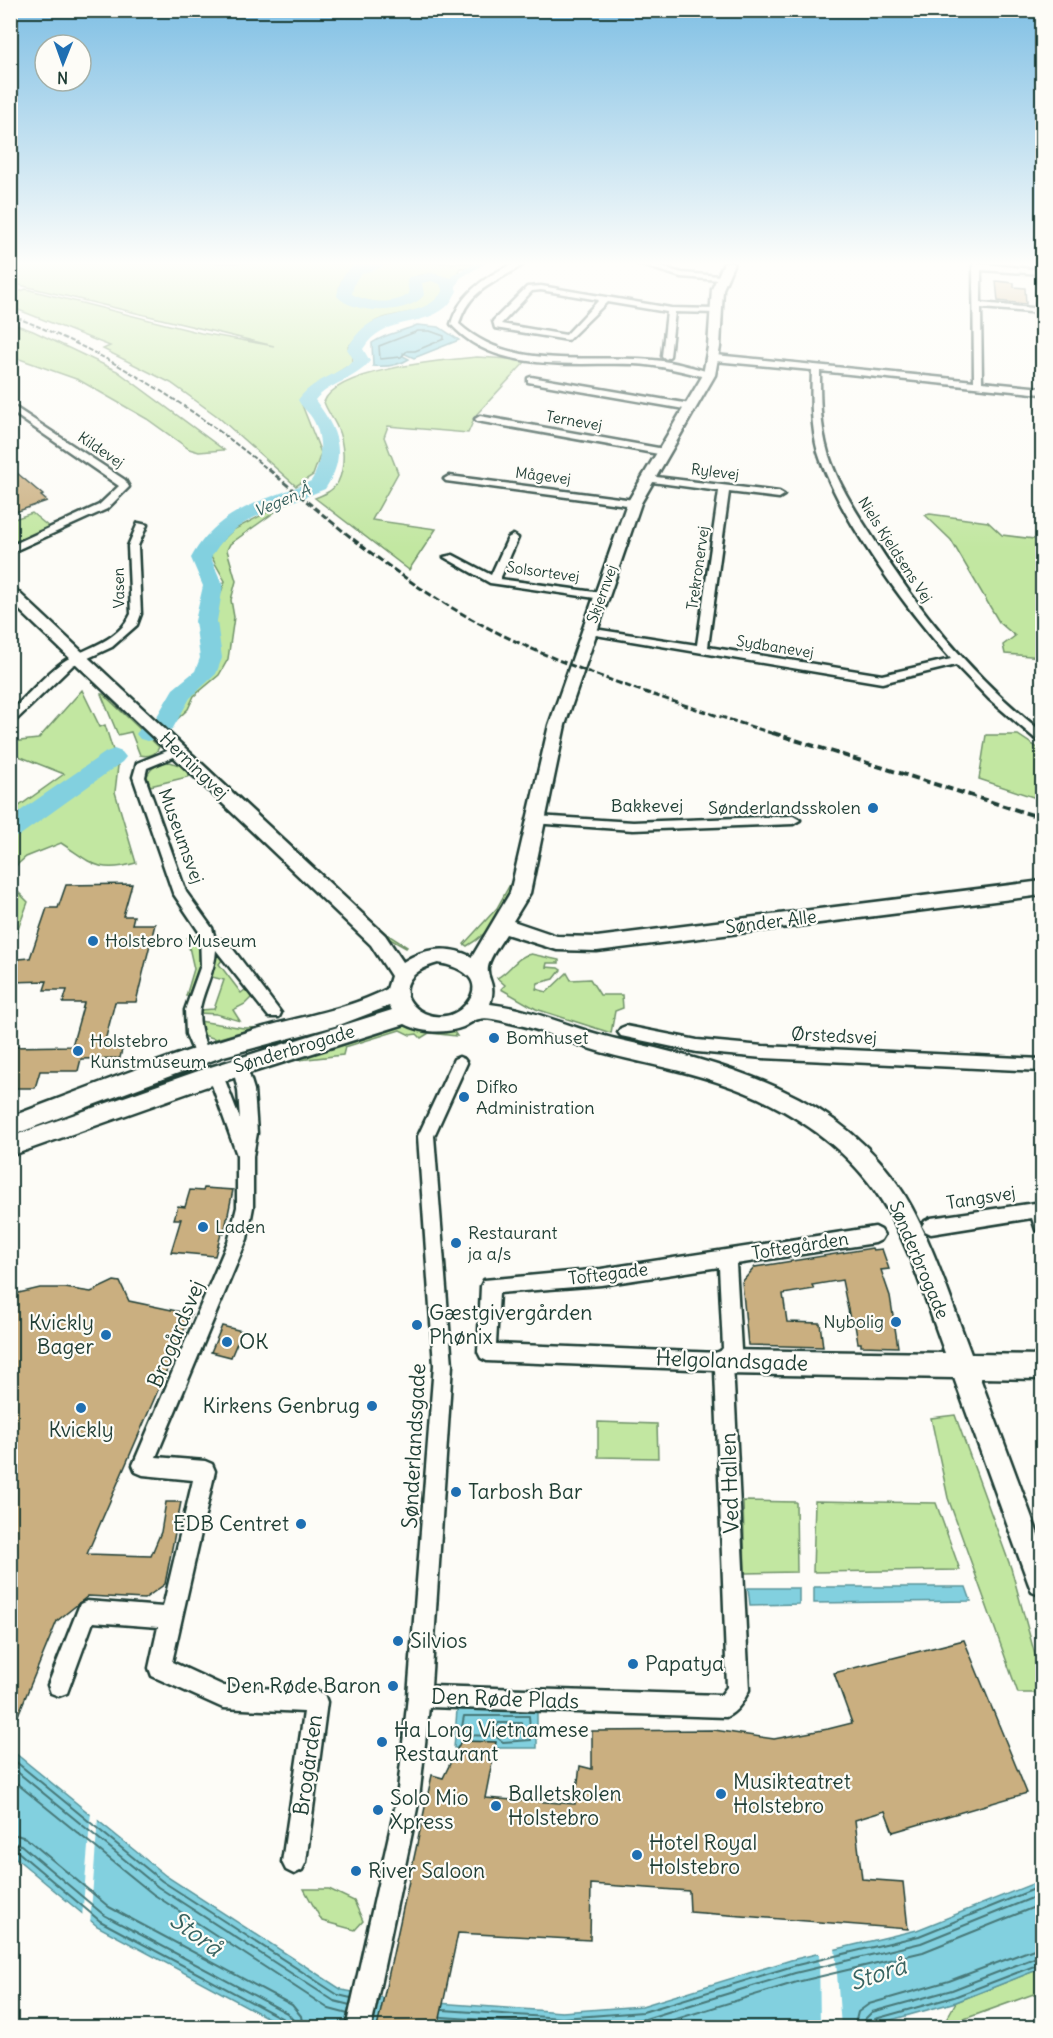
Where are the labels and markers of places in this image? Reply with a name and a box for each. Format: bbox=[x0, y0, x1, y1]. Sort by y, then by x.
place label: Sønderlandsskolen bbox=[708, 796, 861, 819]
marker: Sønderlandsskolen bbox=[866, 801, 880, 815]
place label: Holstebro Museum bbox=[105, 929, 257, 952]
marker: Holstebro Museum bbox=[86, 934, 100, 948]
place label: Bomhuset bbox=[506, 1026, 588, 1049]
place label: Holstebro Kunstmuseum bbox=[90, 1029, 207, 1073]
marker: Bomhuset bbox=[487, 1031, 501, 1045]
marker: Holstebro Kunstmuseum bbox=[71, 1044, 85, 1058]
place label: Difko Administration bbox=[476, 1075, 595, 1119]
marker: Difko Administration bbox=[457, 1090, 471, 1104]
place label: Laden bbox=[215, 1215, 266, 1238]
marker: Laden bbox=[196, 1220, 210, 1234]
place label: Restaurant ja a/s bbox=[467, 1221, 557, 1265]
marker: Restaurant ja a/s bbox=[449, 1236, 463, 1250]
place label: Gæstgivergården Phønix bbox=[429, 1299, 592, 1350]
place label: Kvickly Bager bbox=[29, 1309, 94, 1360]
place label: Nybolig bbox=[823, 1310, 884, 1333]
marker: Nybolig bbox=[889, 1315, 903, 1329]
marker: Gæstgivergården Phønix bbox=[410, 1318, 424, 1332]
marker: Kvickly Bager bbox=[99, 1328, 113, 1342]
place label: OK bbox=[239, 1328, 268, 1355]
marker: OK bbox=[220, 1335, 234, 1349]
place label: Kirkens Genbrug bbox=[202, 1392, 360, 1419]
marker: Kirkens Genbrug bbox=[365, 1399, 379, 1413]
marker: Kvickly bbox=[74, 1401, 88, 1415]
place label: Kvickly bbox=[48, 1416, 114, 1443]
place label: Tarbosh Bar bbox=[468, 1478, 583, 1505]
marker: Tarbosh Bar bbox=[449, 1485, 463, 1499]
place label: EDB Centret bbox=[173, 1510, 289, 1537]
marker: EDB Centret bbox=[294, 1517, 308, 1531]
place label: Silvios bbox=[410, 1627, 467, 1654]
marker: Silvios bbox=[391, 1634, 405, 1648]
place label: Papatya bbox=[645, 1650, 724, 1677]
marker: Papatya bbox=[626, 1657, 640, 1671]
place label: Den Røde Baron bbox=[226, 1672, 381, 1699]
marker: Den Røde Baron bbox=[386, 1679, 400, 1693]
place label: Ha Long Vietnamese Restaurant bbox=[394, 1716, 589, 1767]
marker: Ha Long Vietnamese Restaurant bbox=[375, 1735, 389, 1749]
place label: Musikteatret Holstebro bbox=[733, 1768, 851, 1819]
place label: Balletskolen Holstebro bbox=[508, 1780, 622, 1831]
place label: Solo Mio Xpress bbox=[390, 1784, 468, 1835]
marker: Musikteatret Holstebro bbox=[714, 1787, 728, 1801]
marker: Balletskolen Holstebro bbox=[489, 1799, 503, 1813]
marker: Solo Mio Xpress bbox=[371, 1803, 385, 1817]
place label: Hotel Royal Holstebro bbox=[649, 1829, 757, 1880]
marker: Hotel Royal Holstebro bbox=[630, 1848, 644, 1862]
place label: River Saloon bbox=[368, 1857, 485, 1884]
marker: River Saloon bbox=[349, 1864, 363, 1878]

